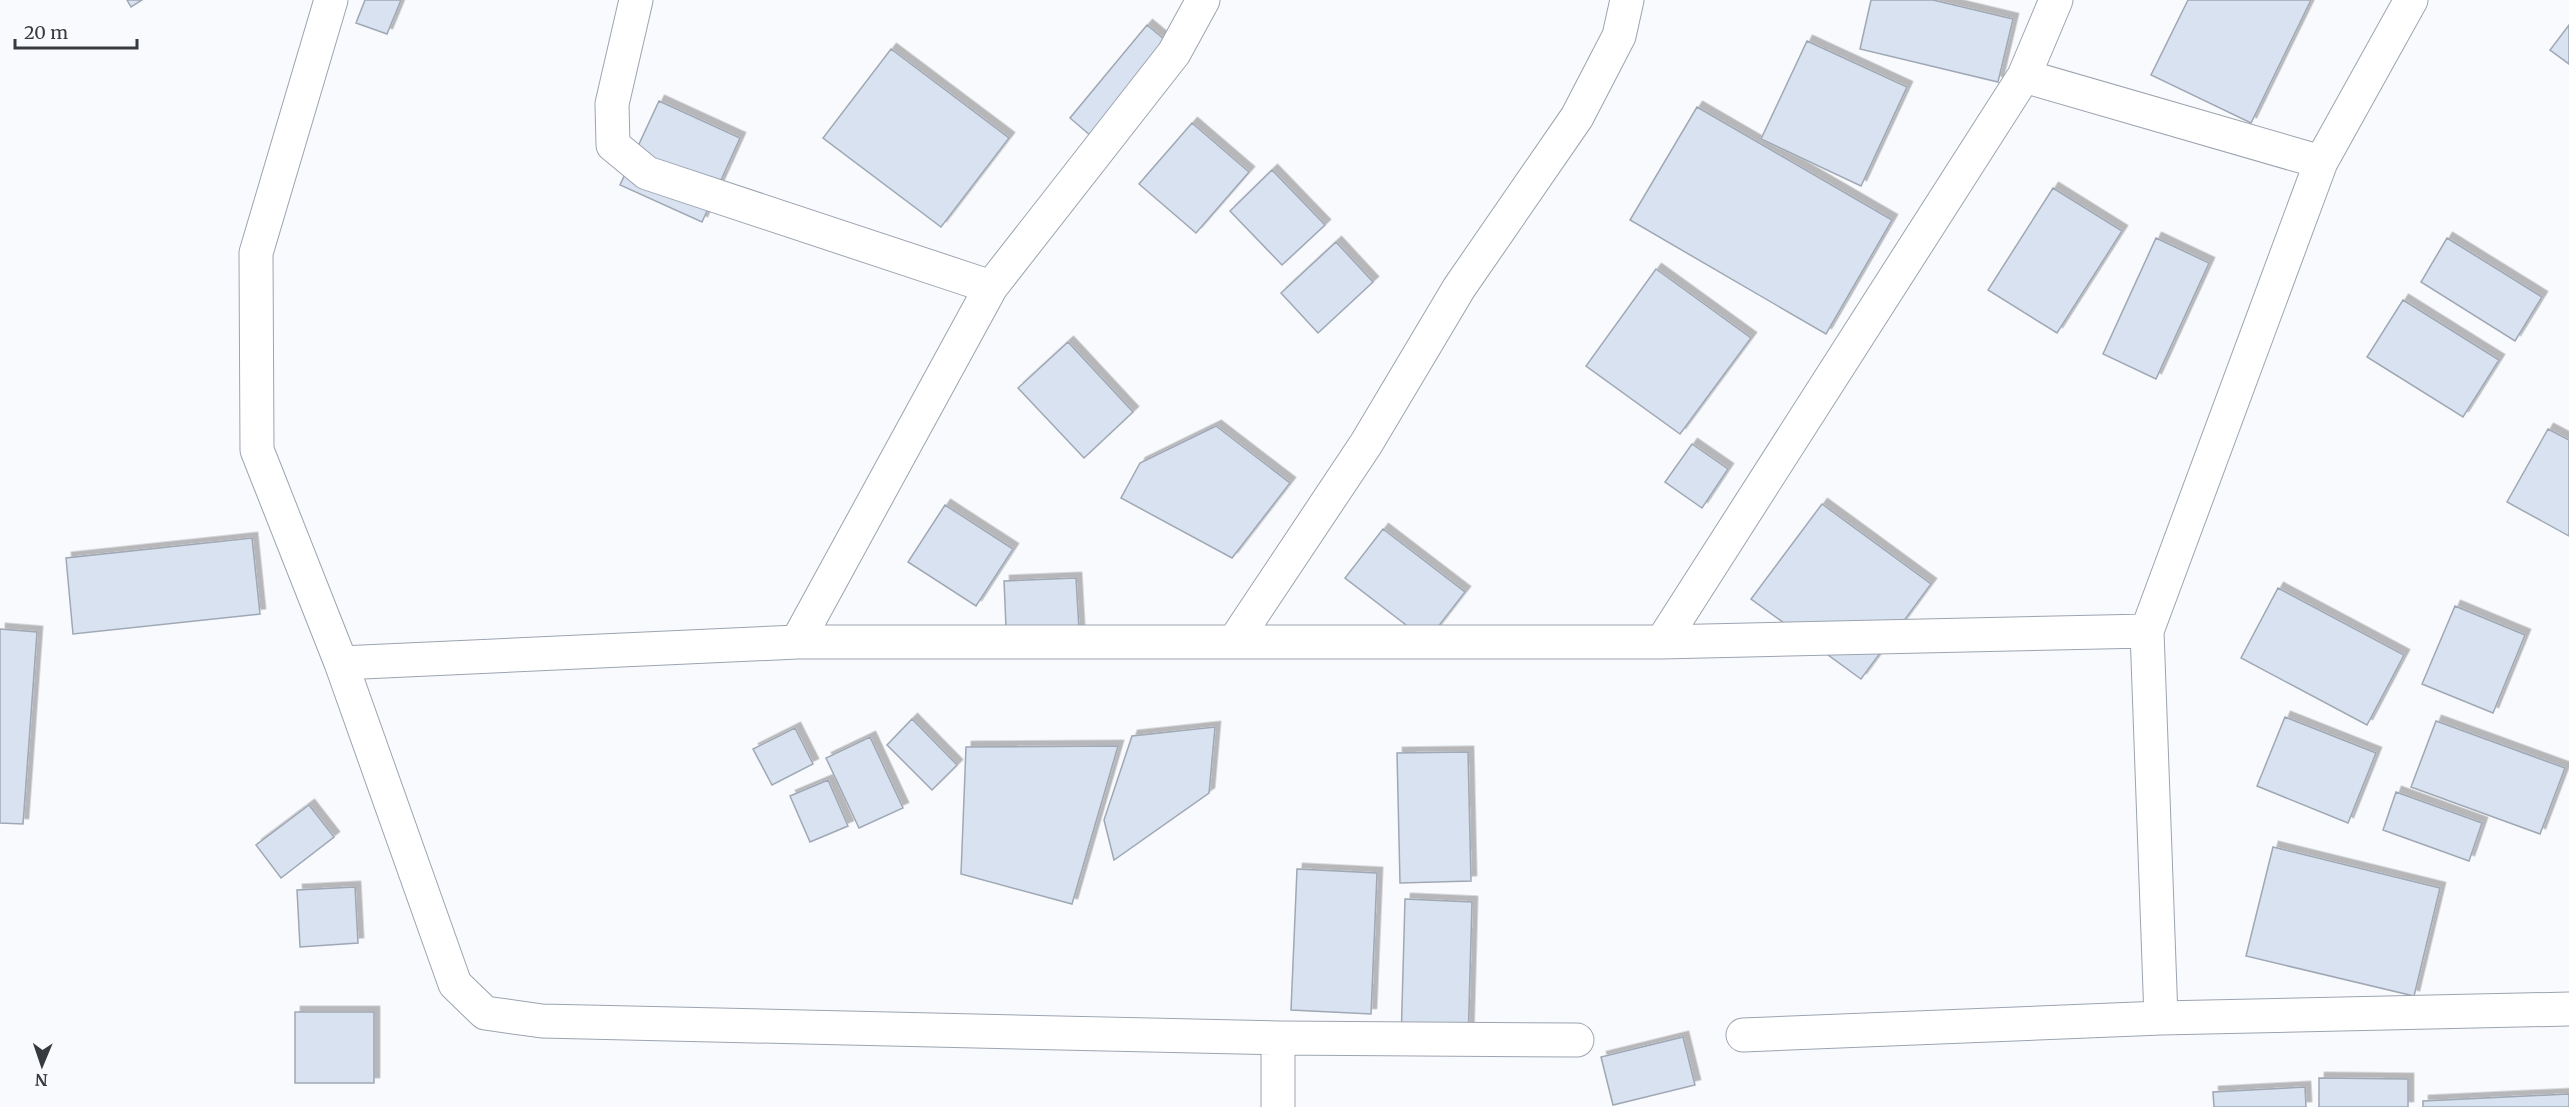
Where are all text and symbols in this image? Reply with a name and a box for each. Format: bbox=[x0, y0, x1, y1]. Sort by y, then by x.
scale bar bbox=[15, 12, 136, 50]
text: 20 m bbox=[24, 21, 68, 44]
north arrow bbox=[12, 1035, 72, 1095]
text: N bbox=[34, 1070, 48, 1090]

